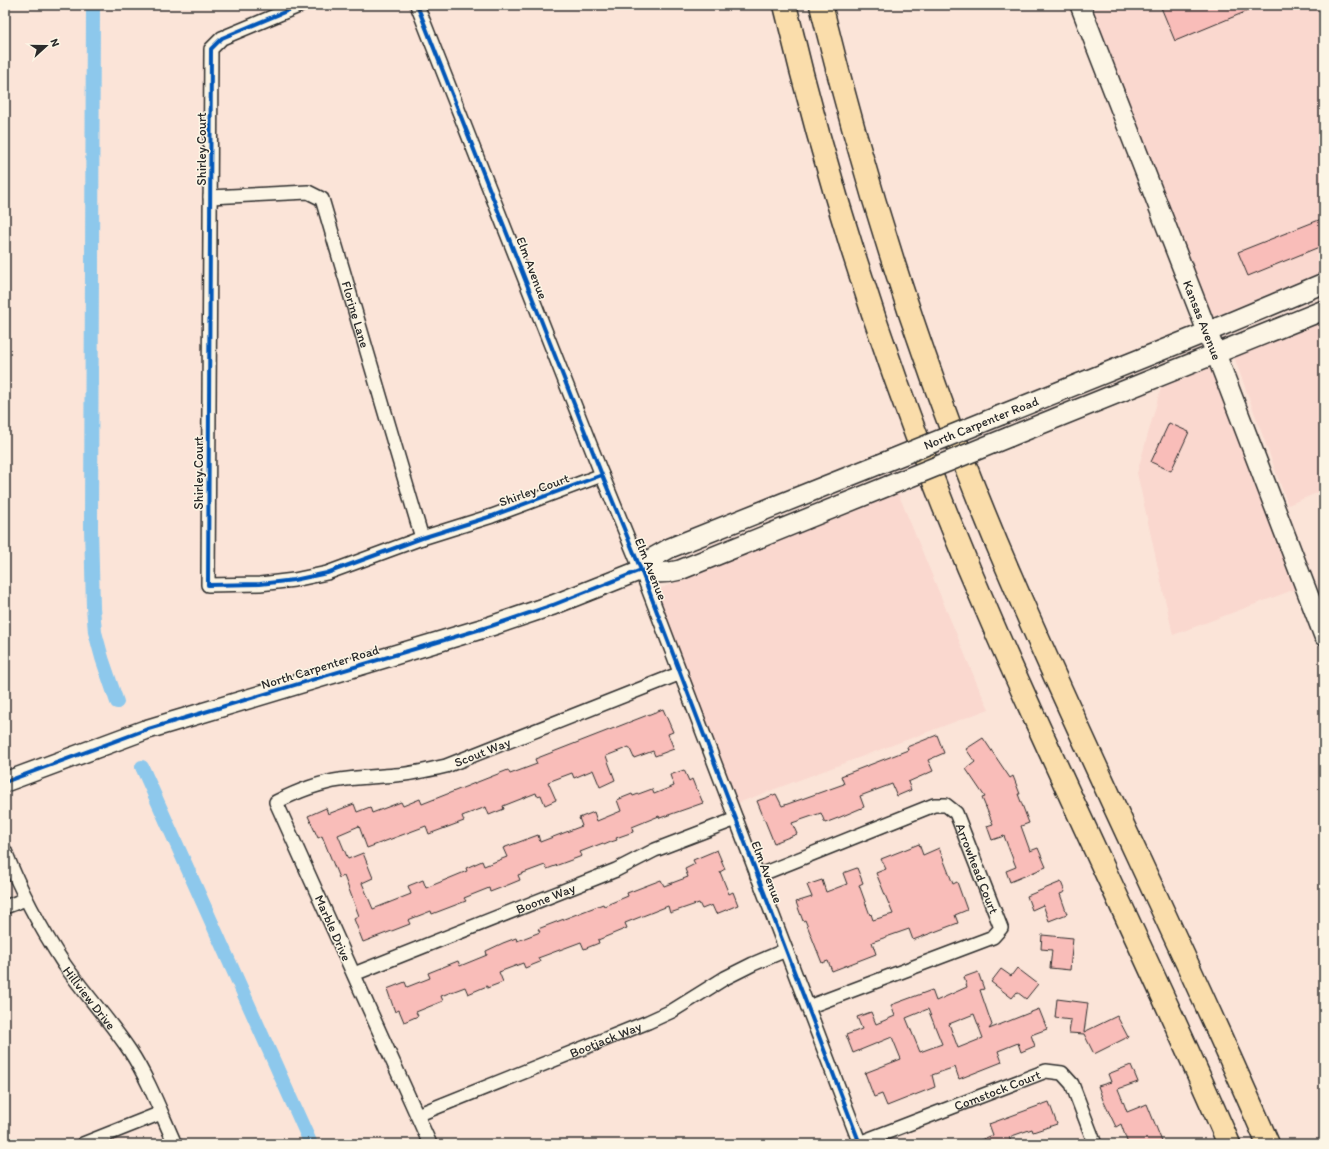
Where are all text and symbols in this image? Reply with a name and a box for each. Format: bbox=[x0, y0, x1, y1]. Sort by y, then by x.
north arrow bbox=[26, 26, 66, 66]
text: N bbox=[47, 37, 62, 48]
street label: Shirley Court bbox=[194, 112, 209, 186]
street label: Elm Avenue bbox=[513, 235, 551, 301]
street label: Kansas Avenue bbox=[1180, 278, 1225, 362]
street label: Florine Lane bbox=[339, 279, 373, 349]
street label: North Carpenter Road bbox=[921, 393, 1041, 453]
street label: Shirley Court bbox=[191, 436, 206, 510]
street label: Shirley Court bbox=[497, 470, 571, 510]
street label: Elm Avenue bbox=[632, 536, 670, 602]
street label: North Carpenter Road bbox=[259, 642, 381, 692]
street label: Scout Way bbox=[452, 734, 512, 770]
street label: Arrowhead Court bbox=[953, 821, 1002, 916]
street label: Elm Avenue bbox=[748, 839, 786, 905]
street label: Boone Way bbox=[514, 880, 577, 916]
street label: Marble Drive bbox=[312, 893, 354, 963]
street label: Hillview Drive bbox=[60, 963, 119, 1032]
street label: Bootjack Way bbox=[567, 1018, 643, 1060]
street label: Comstock Court bbox=[952, 1066, 1042, 1113]

